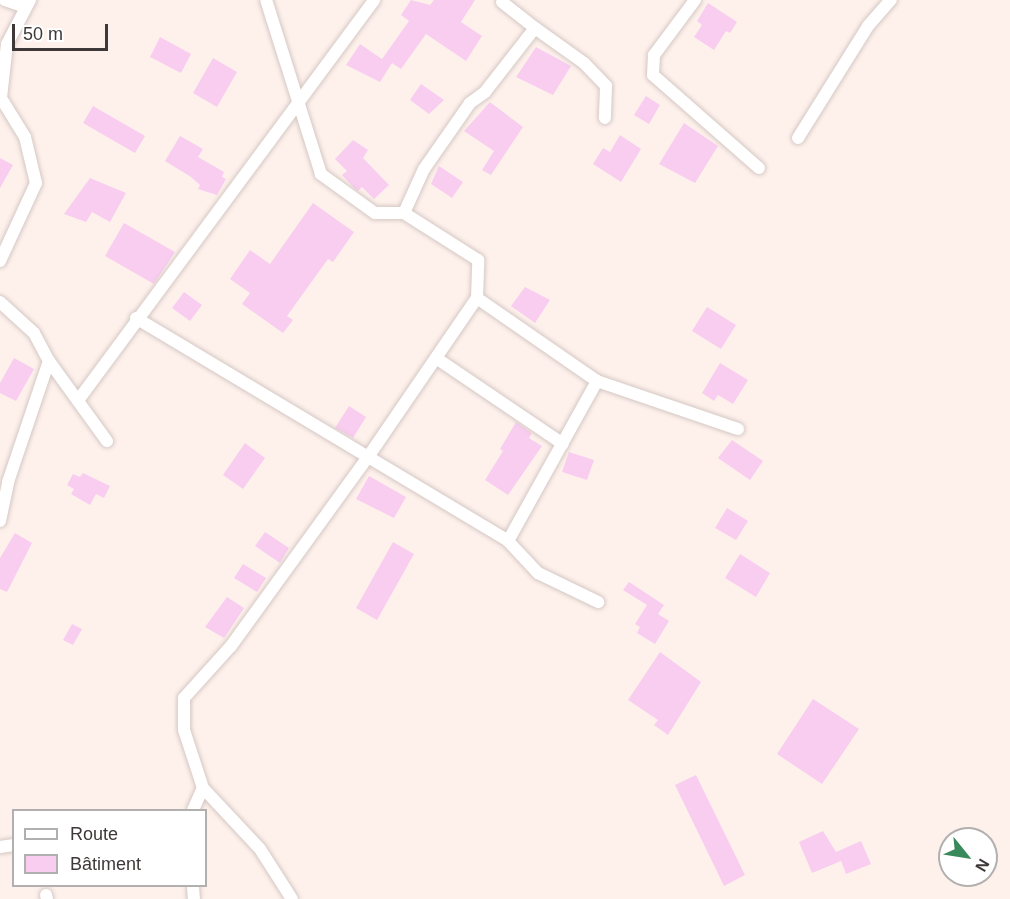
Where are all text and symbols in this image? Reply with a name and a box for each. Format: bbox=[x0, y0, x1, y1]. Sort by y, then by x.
scale bar bbox=[15, 12, 111, 50]
text: 50 m bbox=[23, 24, 63, 44]
legend bbox=[12, 809, 207, 887]
text: Route bbox=[70, 824, 118, 844]
north arrow bbox=[938, 827, 998, 887]
text: Bâtiment bbox=[70, 854, 141, 874]
text: N bbox=[972, 856, 993, 875]

